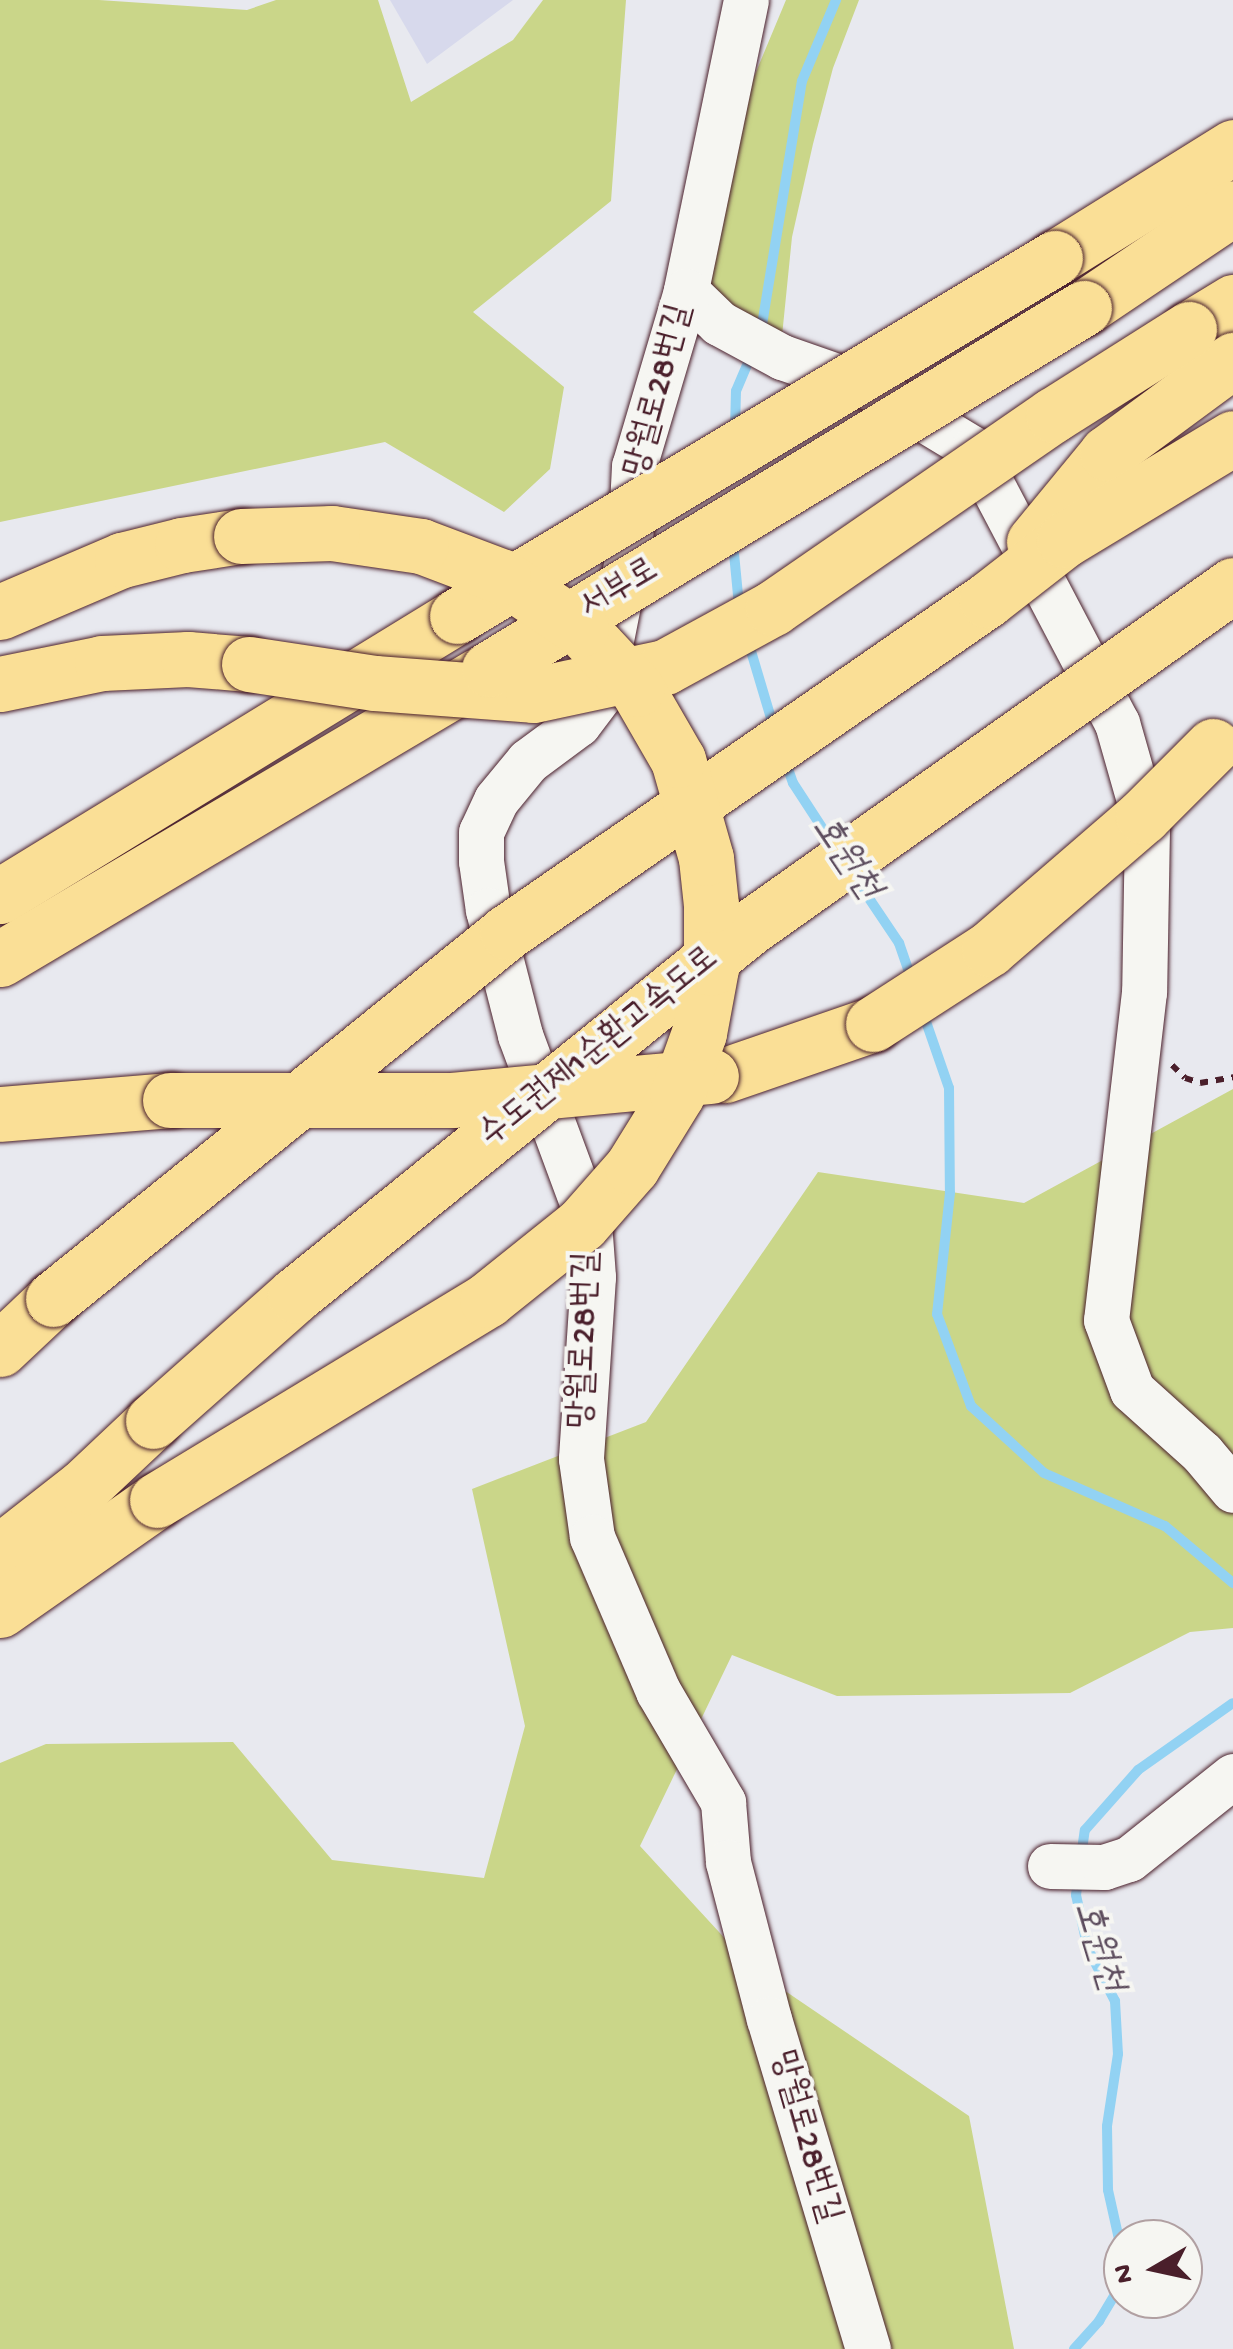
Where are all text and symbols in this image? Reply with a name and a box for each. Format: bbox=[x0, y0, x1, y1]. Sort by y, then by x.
street label: 망월로28번길 bbox=[617, 300, 703, 482]
street label: 서부로 bbox=[573, 550, 667, 630]
water label: 호원천 bbox=[799, 808, 889, 910]
street label: 수도권제1순환고속도로 bbox=[472, 939, 728, 1157]
street label: 망월로28번길 bbox=[562, 1251, 610, 1429]
water label: 호원천 bbox=[1061, 1896, 1131, 1998]
street label: 망월로28번길 bbox=[759, 2046, 849, 2228]
north arrow bbox=[1103, 2219, 1203, 2319]
text: N bbox=[1107, 2262, 1143, 2285]

